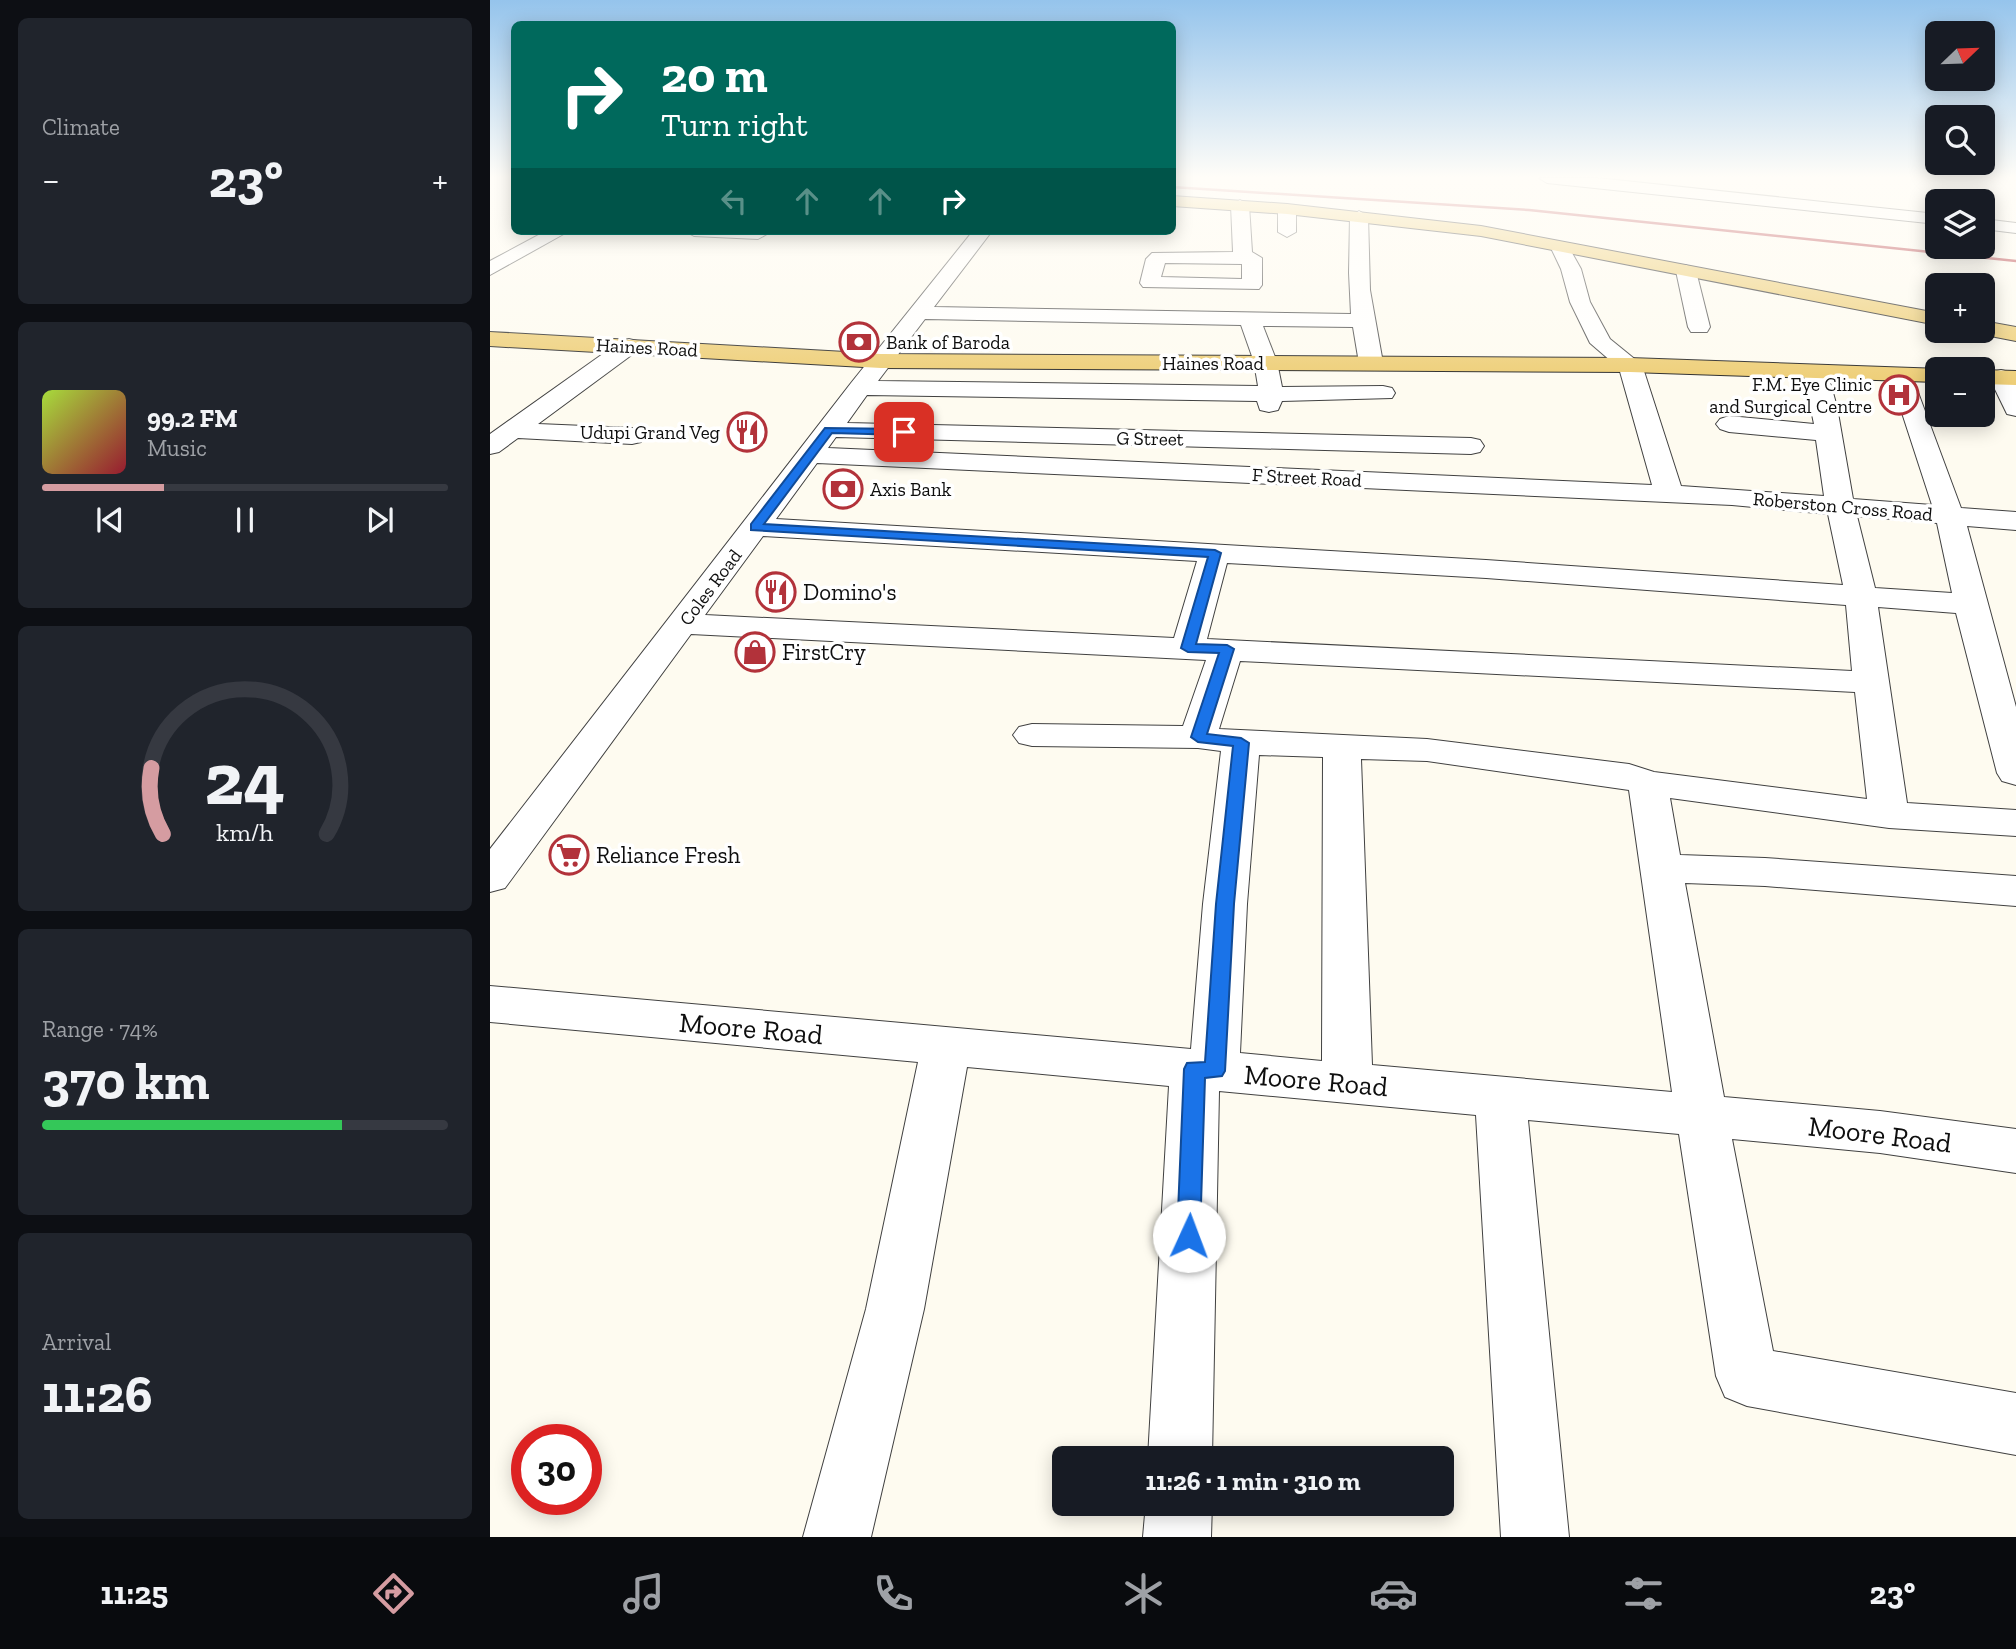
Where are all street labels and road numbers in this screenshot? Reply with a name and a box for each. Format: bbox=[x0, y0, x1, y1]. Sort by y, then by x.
street label: Haines Road bbox=[595, 333, 699, 362]
street label: Haines Road bbox=[1162, 352, 1265, 375]
street label: G Street bbox=[1116, 426, 1184, 451]
street label: F Street Road bbox=[1252, 463, 1363, 492]
street label: Roberston Cross Road bbox=[1752, 487, 1934, 526]
street label: Coles Road bbox=[674, 544, 747, 630]
street label: Moore Road bbox=[678, 1006, 824, 1051]
street label: Moore Road bbox=[1243, 1058, 1389, 1103]
street label: Moore Road bbox=[1806, 1109, 1954, 1160]

